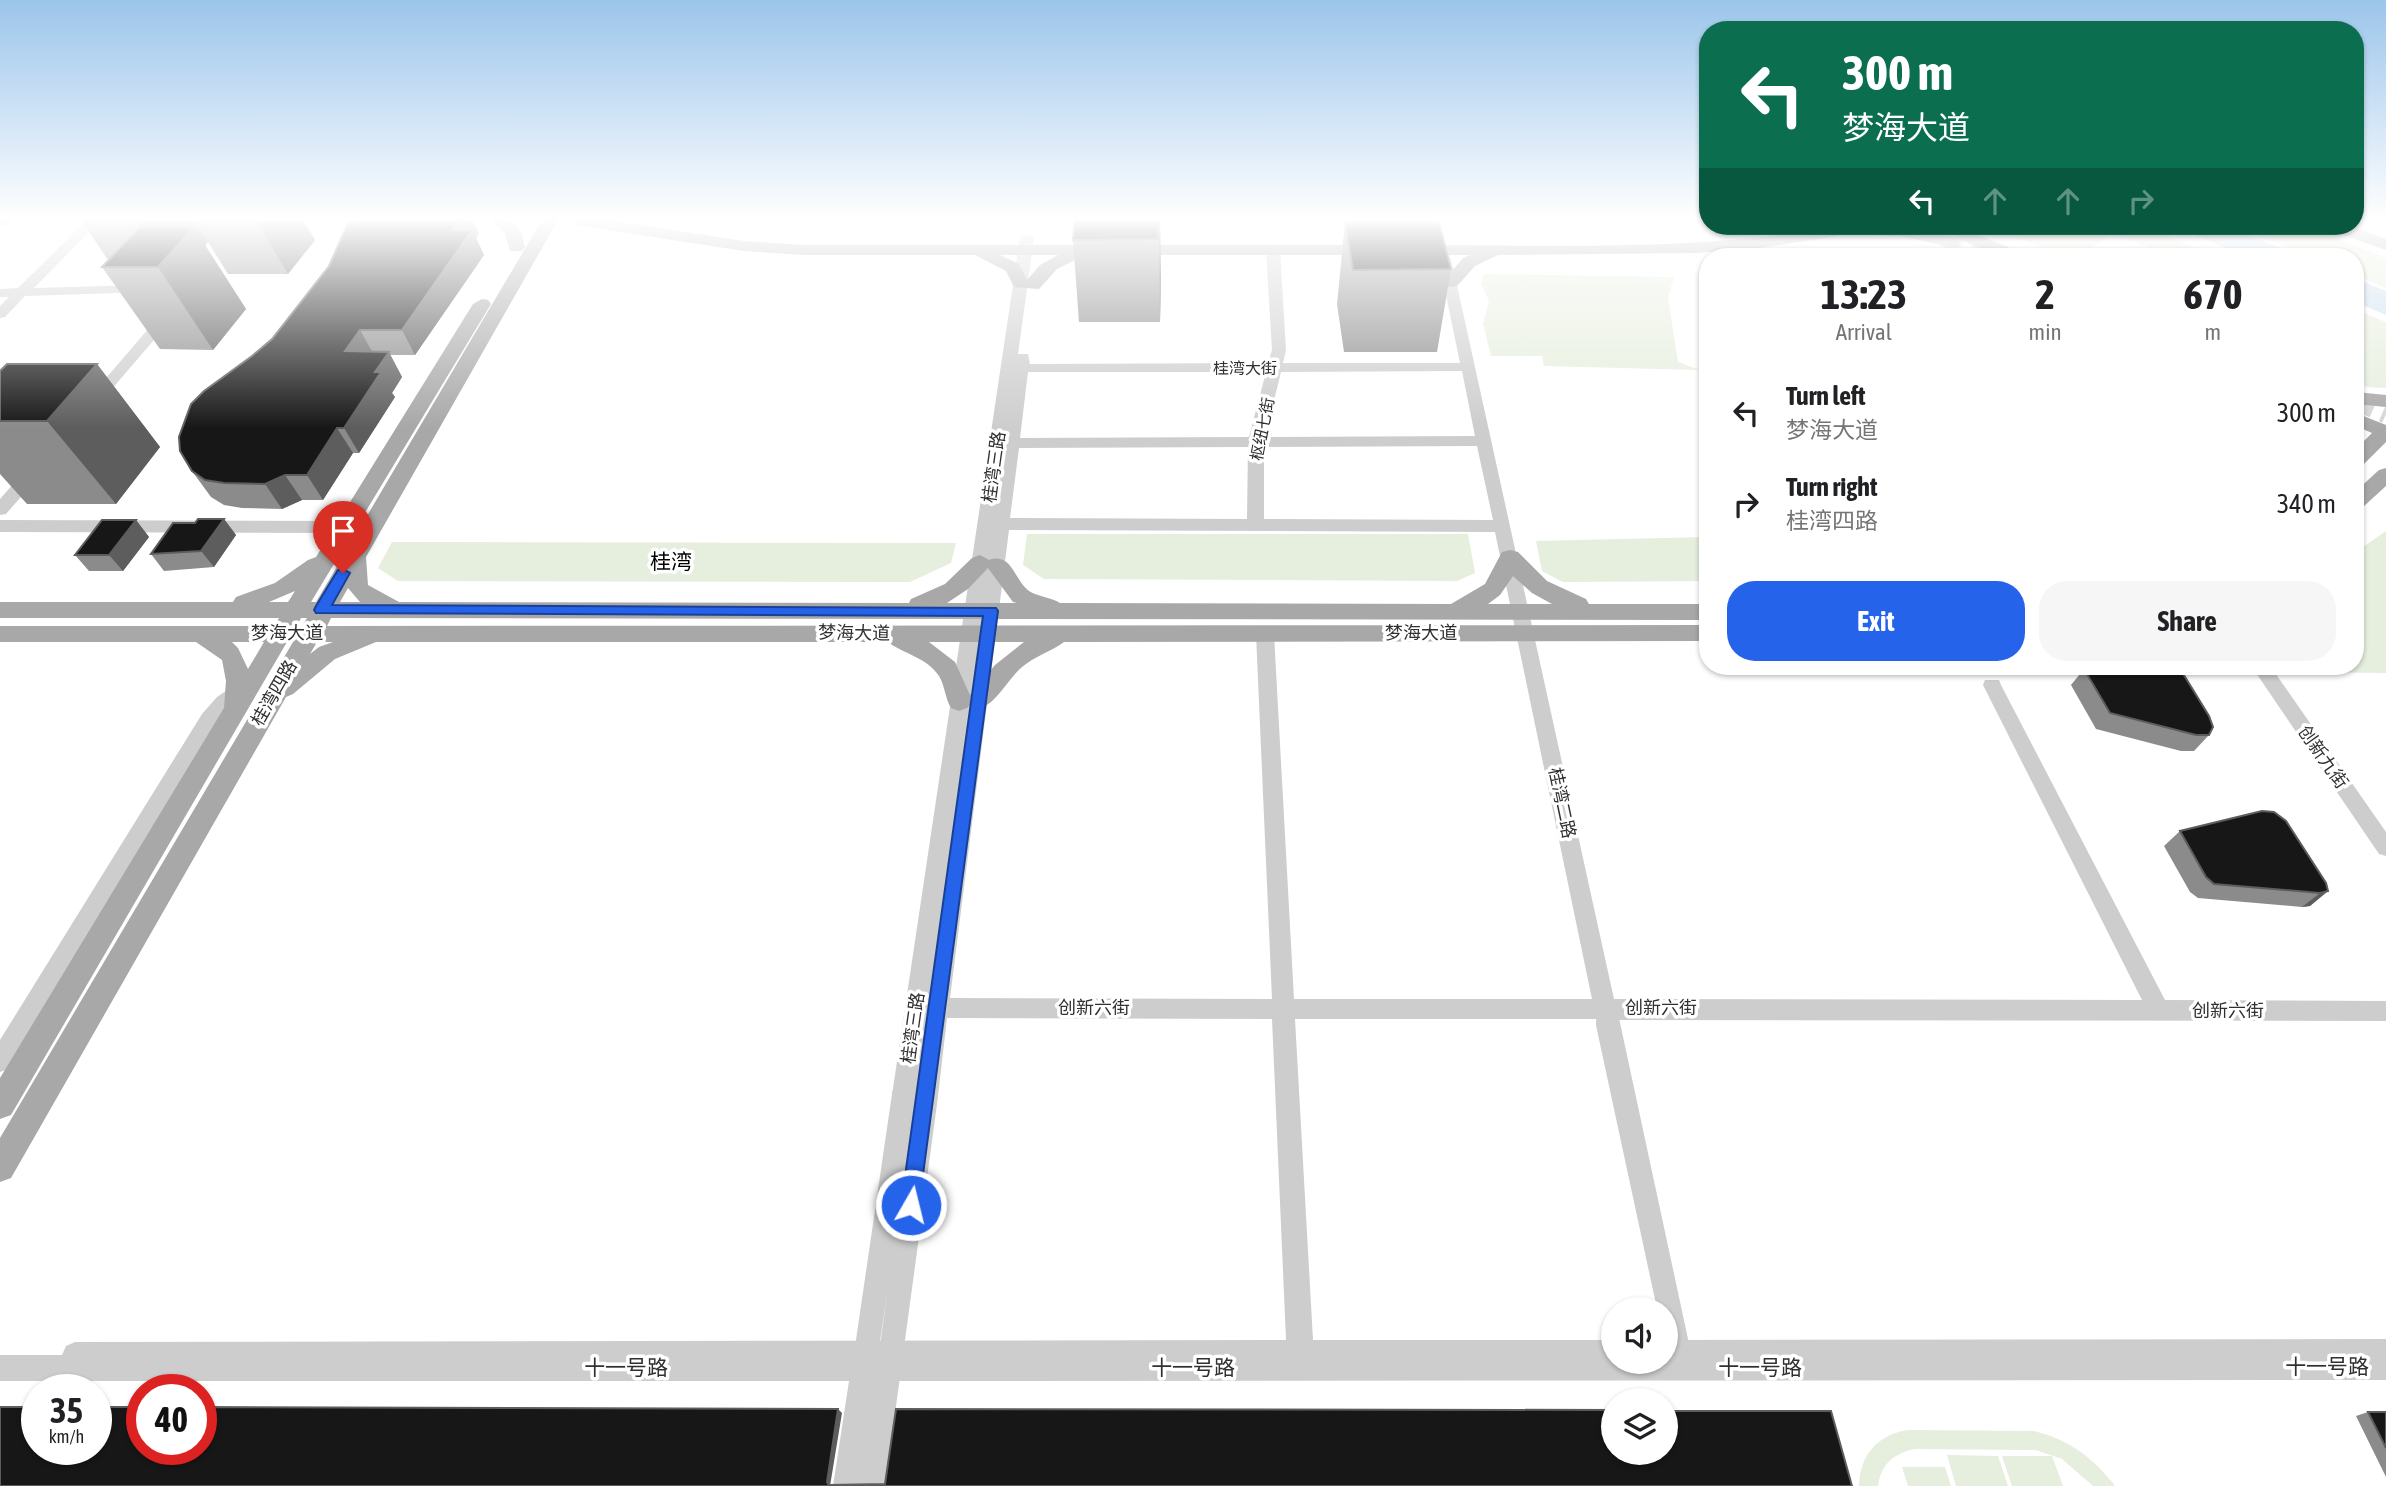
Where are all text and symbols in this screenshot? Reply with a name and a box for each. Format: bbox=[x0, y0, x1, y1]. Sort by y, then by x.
text: 300 m bbox=[1842, 44, 1953, 100]
icon: left bbox=[1727, 49, 1818, 140]
text: 梦海大道 bbox=[1842, 109, 1970, 146]
icon: left bbox=[1903, 182, 1941, 220]
icon: ahead bbox=[1976, 182, 2014, 220]
icon: ahead bbox=[2049, 182, 2087, 220]
icon: right bbox=[2122, 182, 2160, 220]
text: 13:23 bbox=[1821, 270, 1907, 318]
text: 2 bbox=[2035, 270, 2055, 318]
text: 670 bbox=[2183, 270, 2242, 318]
text: Arrival bbox=[1836, 319, 1892, 345]
text: min bbox=[2029, 319, 2062, 345]
text: m bbox=[2205, 319, 2221, 345]
street label: 桂湾大街 bbox=[1213, 359, 1277, 377]
text: Turn left bbox=[1786, 381, 1866, 411]
icon: left bbox=[1727, 394, 1765, 432]
street label: 枢纽七街 bbox=[1247, 396, 1277, 462]
text: 300 m bbox=[2277, 398, 2336, 428]
text: 梦海大道 bbox=[1786, 417, 1878, 443]
street label: 桂湾三路 bbox=[978, 430, 1009, 504]
text: Turn right bbox=[1786, 472, 1877, 502]
icon: right bbox=[1727, 485, 1765, 523]
text: 340 m bbox=[2277, 489, 2336, 519]
pin bbox=[313, 501, 373, 573]
text: 桂湾四路 bbox=[1786, 508, 1878, 534]
icon: arrive bbox=[324, 512, 362, 550]
district label: 桂湾 bbox=[650, 549, 692, 573]
button: Exit bbox=[1727, 581, 2025, 661]
button: Share bbox=[2039, 581, 2336, 661]
street label: 梦海大道 bbox=[818, 621, 890, 644]
street label: 梦海大道 bbox=[251, 622, 323, 643]
street label: 梦海大道 bbox=[1385, 622, 1457, 643]
street label: 桂湾四路 bbox=[246, 656, 301, 729]
street label: 创新九街 bbox=[2294, 721, 2353, 792]
street label: 桂湾二路 bbox=[1545, 765, 1580, 840]
street label: 桂湾三路 bbox=[897, 991, 928, 1065]
street label: 创新六街 bbox=[1058, 997, 1130, 1018]
street label: 创新六街 bbox=[1625, 997, 1697, 1018]
street label: 创新六街 bbox=[2192, 1000, 2264, 1021]
position arrow bbox=[874, 1168, 948, 1242]
map controls bbox=[1601, 1297, 1678, 1465]
button: sound bbox=[1601, 1297, 1678, 1374]
street label: 十一号路 bbox=[2285, 1354, 2369, 1378]
street label: 十一号路 bbox=[584, 1355, 668, 1379]
street label: 十一号路 bbox=[1151, 1355, 1235, 1379]
street label: 十一号路 bbox=[1718, 1355, 1802, 1379]
speed limit sign: 40 bbox=[126, 1374, 217, 1465]
button: layers bbox=[1601, 1388, 1678, 1465]
text: 35 bbox=[50, 1390, 83, 1430]
text: km/h bbox=[49, 1426, 84, 1447]

